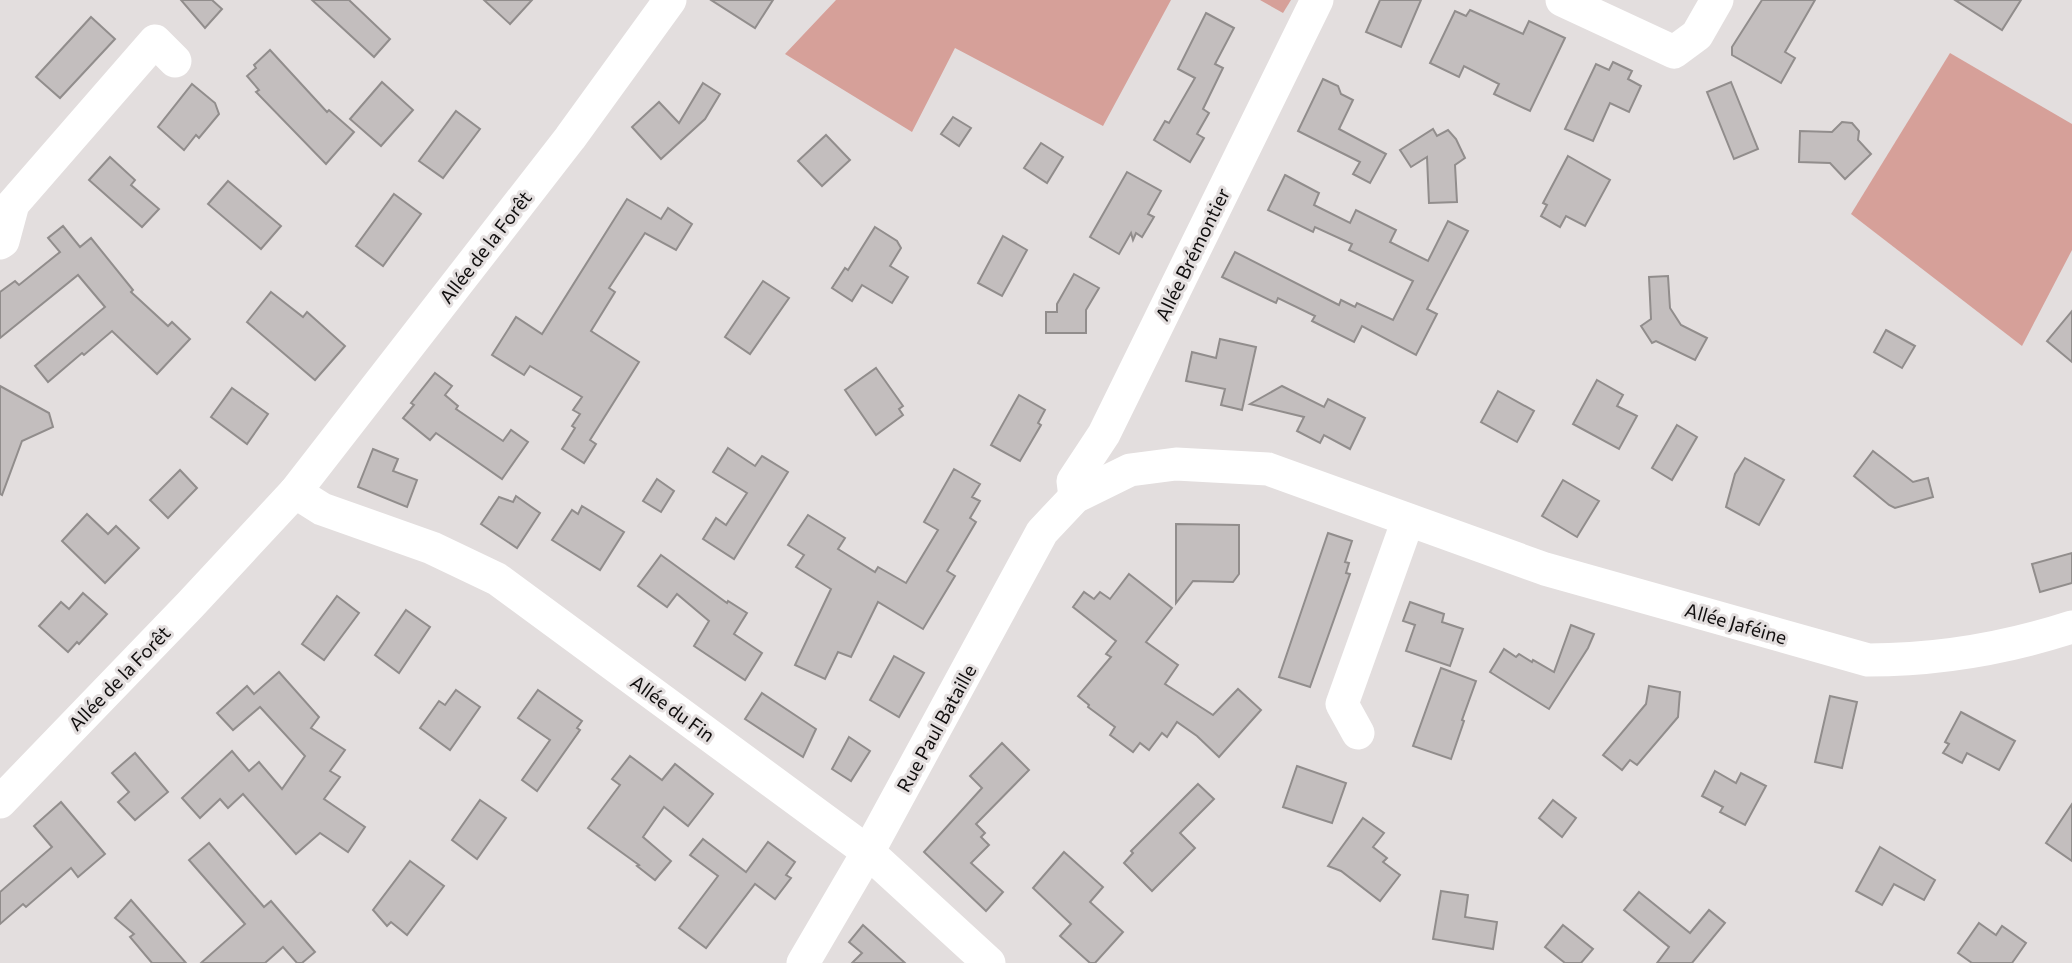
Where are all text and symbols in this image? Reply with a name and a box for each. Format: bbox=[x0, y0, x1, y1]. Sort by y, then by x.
street label: Allée Brémontier bbox=[1150, 183, 1234, 324]
street label: Allée de la Forêt bbox=[434, 186, 536, 308]
street label: Allée Jaféine bbox=[1682, 598, 1790, 648]
street label: Allée de la Forêt bbox=[63, 621, 175, 735]
street label: Rue Paul Bataille bbox=[891, 660, 981, 796]
street label: Allée du Fin bbox=[626, 670, 720, 746]

